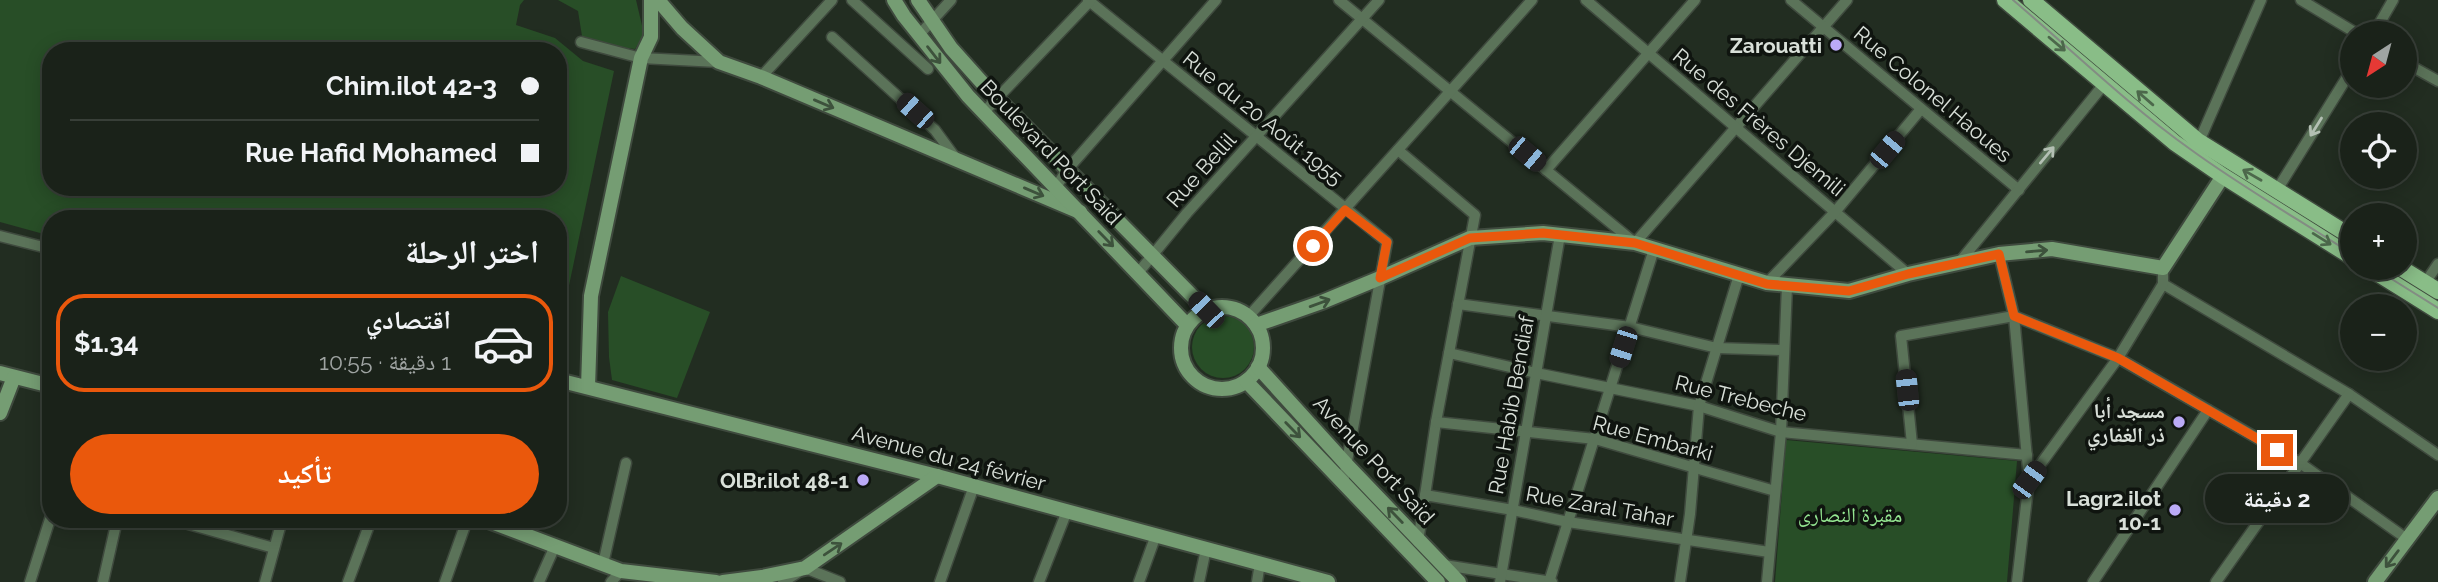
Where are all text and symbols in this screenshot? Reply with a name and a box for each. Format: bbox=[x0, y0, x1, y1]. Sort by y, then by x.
street label: Rue Colonel Haoues bbox=[1849, 21, 2017, 167]
north arrow bbox=[2340, 21, 2417, 98]
map controls bbox=[2340, 21, 2417, 371]
place label: Zarouatti bbox=[1730, 33, 1822, 58]
one-way arrow bbox=[2048, 36, 2066, 52]
marker: Zarouatti bbox=[1828, 37, 1844, 53]
street label: Rue des Frères Djemili bbox=[1668, 43, 1850, 201]
one-way arrow bbox=[927, 45, 942, 64]
street label: Rue du 20 Août 1955 bbox=[1178, 46, 1348, 190]
text: Chim.ilot 42-3 bbox=[326, 71, 497, 101]
street label: Boulevard Port Saïd bbox=[975, 74, 1127, 230]
car bbox=[893, 89, 938, 133]
one-way arrow bbox=[2136, 90, 2154, 106]
one-way arrow bbox=[812, 98, 834, 111]
button: locate bbox=[2340, 112, 2417, 189]
one-way arrow bbox=[2309, 117, 2323, 137]
street label: Rue Bellil bbox=[1161, 127, 1241, 212]
car bbox=[1866, 127, 1909, 173]
car bbox=[1505, 132, 1550, 176]
text: Rue Hafid Mohamed bbox=[245, 138, 497, 168]
one-way arrow bbox=[2039, 147, 2055, 165]
one-way arrow bbox=[2242, 168, 2263, 181]
one-way arrow bbox=[1022, 186, 1044, 199]
button: + bbox=[2340, 203, 2417, 280]
one-way arrow bbox=[1097, 230, 1114, 247]
route start bbox=[1297, 230, 1329, 262]
one-way arrow bbox=[2312, 232, 2332, 246]
text: اختر الرحلة bbox=[405, 233, 539, 270]
one-way arrow bbox=[2025, 244, 2047, 257]
car bbox=[1184, 288, 1229, 332]
button: − bbox=[2340, 294, 2417, 371]
one-way arrow bbox=[1309, 295, 1331, 308]
text: اقتصادي bbox=[366, 305, 451, 335]
icon: car bbox=[472, 312, 535, 375]
street label: Rue Habib Bendiaf bbox=[1483, 313, 1539, 496]
car bbox=[1607, 324, 1640, 370]
text: $1.34 bbox=[74, 328, 139, 358]
text: 1 دقيقة · 10:55 bbox=[319, 348, 451, 375]
car bbox=[1895, 368, 1920, 412]
street label: Rue Trebeche bbox=[1673, 370, 1809, 426]
street label: Avenue Port Saïd bbox=[1308, 391, 1440, 529]
place label: مسجد أبا ذر الغفاري bbox=[2087, 396, 2165, 451]
street label: Rue Embarki bbox=[1590, 410, 1716, 466]
marker: مسجد أبا ذر الغفاري bbox=[2171, 414, 2187, 430]
street label: Avenue du 24 février bbox=[850, 420, 1049, 496]
one-way arrow bbox=[1284, 421, 1301, 438]
button: تأكيد bbox=[70, 434, 539, 514]
route end bbox=[2261, 434, 2293, 466]
car bbox=[2009, 457, 2050, 503]
place label: OlBr.ilot 48-1 bbox=[720, 468, 849, 493]
marker: OlBr.ilot 48-1 bbox=[855, 472, 871, 488]
callout: 2 دقيقة bbox=[2205, 475, 2349, 524]
street label: Rue Zaral Tahar bbox=[1524, 481, 1677, 531]
text: 2 دقيقة bbox=[2244, 485, 2310, 512]
place label: Lagr2.ilot 10-1 bbox=[2066, 486, 2161, 535]
park label: مقبرة النصارى bbox=[1798, 502, 1902, 527]
marker: Lagr2.ilot 10-1 bbox=[2167, 502, 2183, 518]
one-way arrow bbox=[1387, 507, 1404, 524]
one-way arrow bbox=[823, 542, 842, 556]
one-way arrow bbox=[2384, 550, 2399, 568]

